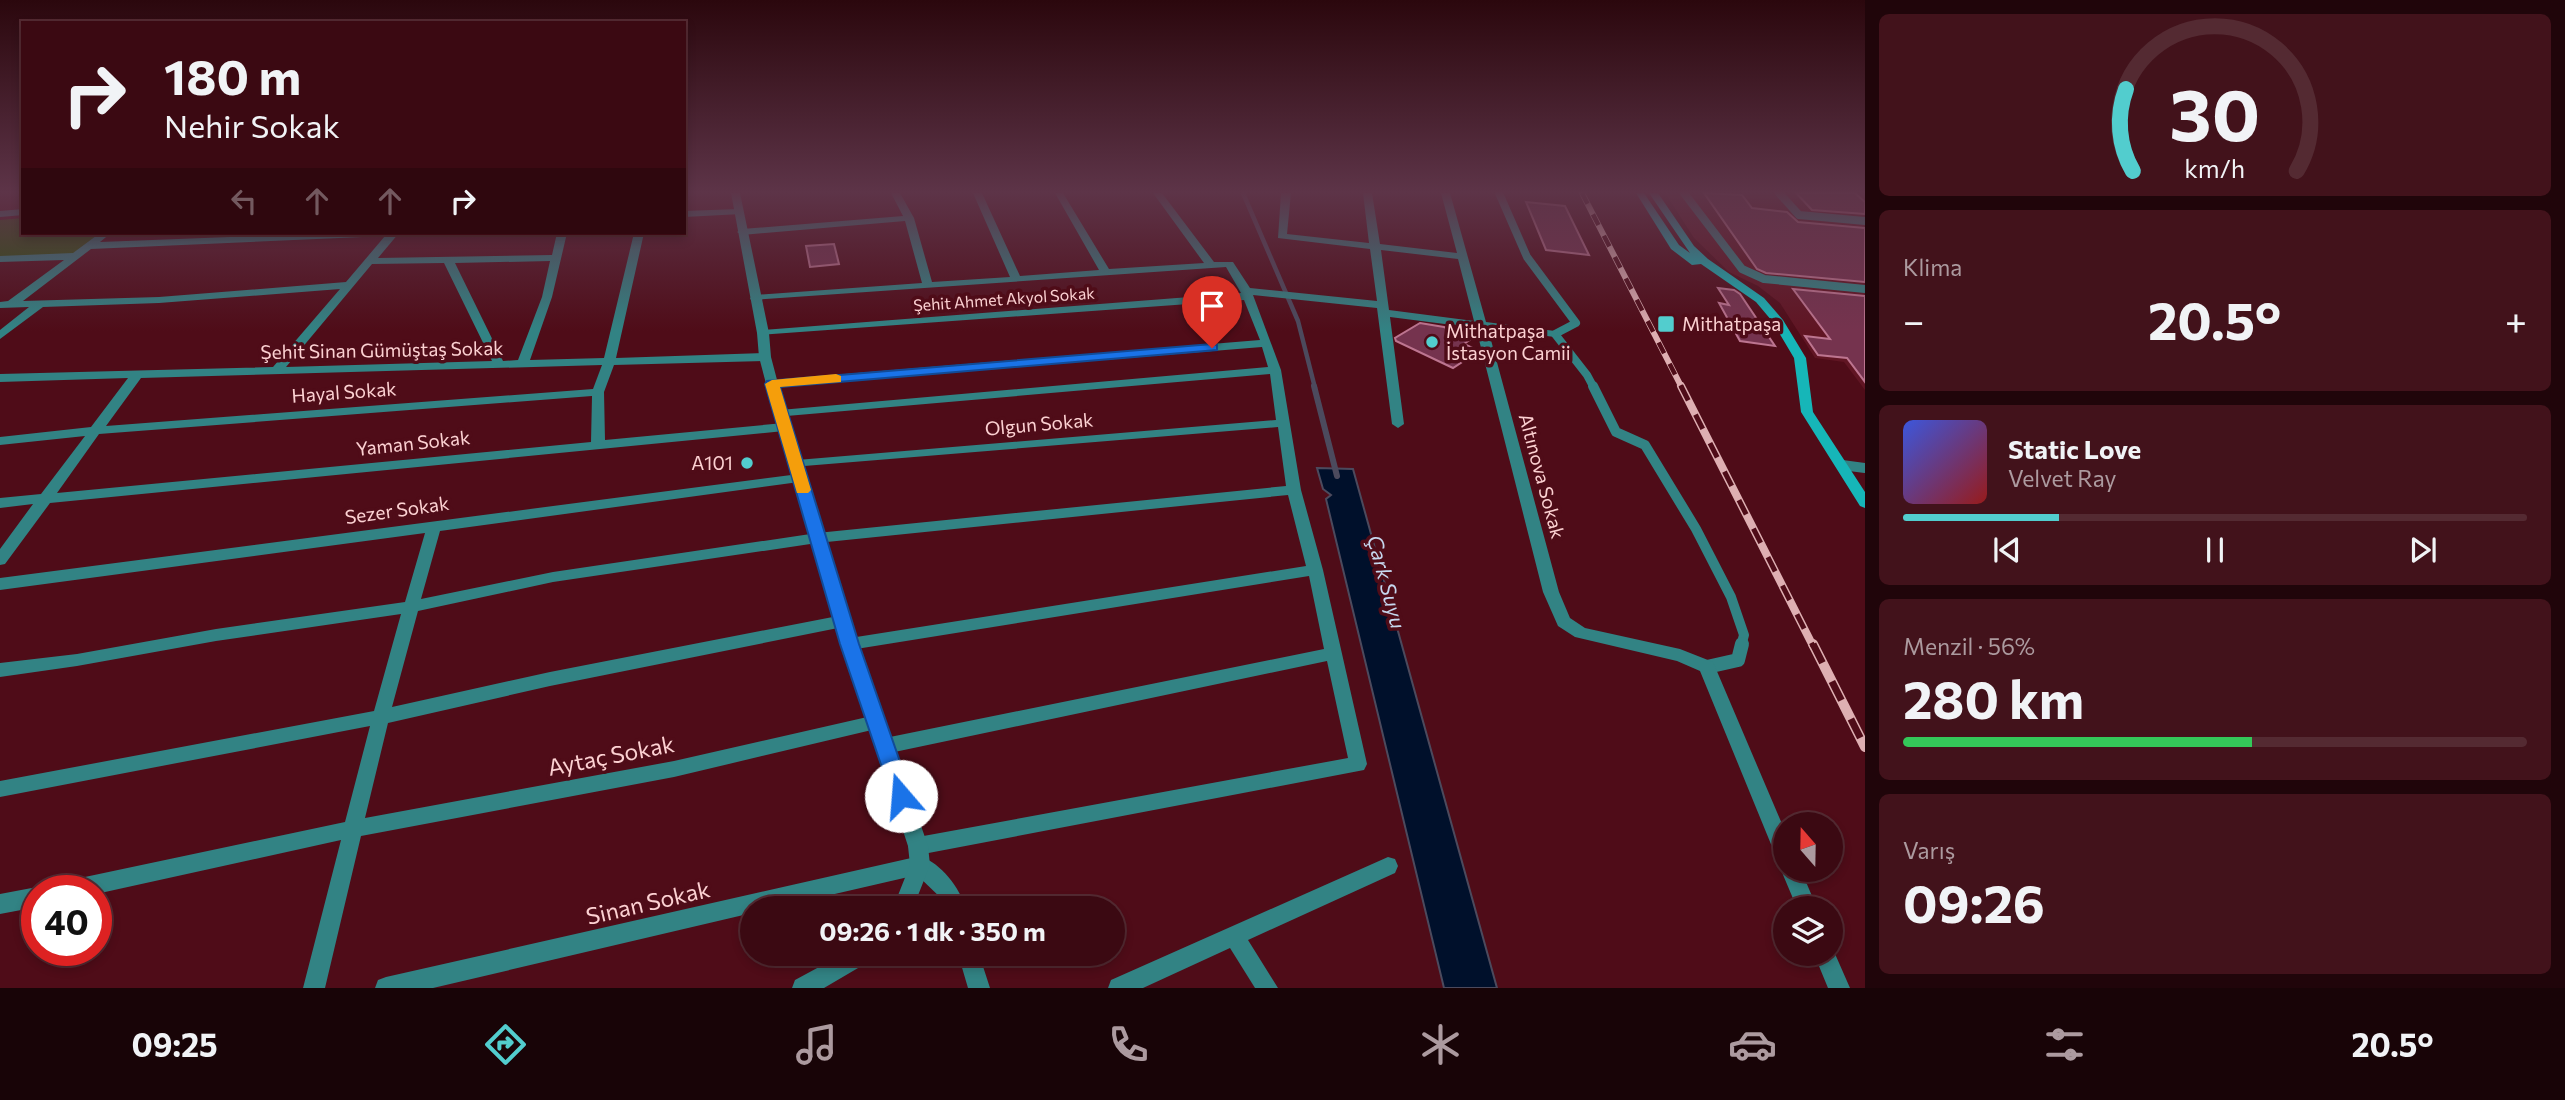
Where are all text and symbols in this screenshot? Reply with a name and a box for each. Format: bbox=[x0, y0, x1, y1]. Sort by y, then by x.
text: 180 m bbox=[164, 45, 301, 105]
icon: right bbox=[49, 49, 140, 140]
text: 30 bbox=[2170, 67, 2260, 156]
text: Nehir Sokak bbox=[164, 105, 340, 145]
text: km/h bbox=[2185, 153, 2245, 183]
icon: left bbox=[225, 182, 263, 220]
icon: ahead bbox=[298, 182, 336, 220]
icon: ahead bbox=[371, 182, 409, 220]
icon: right bbox=[444, 182, 482, 220]
text: Klima bbox=[1903, 253, 1962, 281]
pin bbox=[1182, 276, 1242, 348]
street label: Şehit Ahmet Akyol Sokak bbox=[913, 283, 1096, 314]
icon: arrive bbox=[1193, 287, 1231, 325]
text: 20.5° bbox=[2148, 287, 2281, 351]
text: − bbox=[1903, 296, 1925, 343]
text: + bbox=[2505, 296, 2527, 343]
place label: Mithatpaşa bbox=[1682, 312, 1781, 335]
marker: Mithatpaşa bbox=[1656, 314, 1676, 334]
place label: Mithatpaşa İstasyon Camii bbox=[1446, 319, 1571, 364]
marker: Mithatpaşa İstasyon Camii bbox=[1424, 334, 1440, 350]
street label: Şehit Sinan Gümüştaş Sokak bbox=[260, 336, 504, 363]
street label: Hayal Sokak bbox=[291, 376, 397, 407]
street label: Olgun Sokak bbox=[984, 407, 1094, 440]
street label: Altınova Sokak bbox=[1515, 411, 1570, 541]
street label: Yaman Sokak bbox=[355, 425, 471, 460]
text: Static Love bbox=[2008, 433, 2141, 464]
place label: A101 bbox=[691, 451, 733, 474]
marker: A101 bbox=[739, 455, 755, 471]
text: Velvet Ray bbox=[2008, 464, 2116, 492]
street label: Sezer Sokak bbox=[343, 491, 450, 528]
icon: previous bbox=[1988, 531, 2026, 569]
icon: pause bbox=[2196, 531, 2234, 569]
icon: next bbox=[2404, 531, 2442, 569]
water label: Çark Suyu bbox=[1363, 532, 1412, 631]
text: Menzil · 56% bbox=[1903, 632, 2035, 660]
text: 280 km bbox=[1903, 666, 2084, 730]
street label: Aytaç Sokak bbox=[545, 729, 677, 781]
position arrow bbox=[864, 759, 938, 833]
north arrow bbox=[1773, 812, 1843, 882]
map controls bbox=[1773, 812, 1843, 966]
text: Varış bbox=[1903, 836, 1955, 864]
text: 09:26 bbox=[1903, 870, 2045, 934]
street label: Sinan Sokak bbox=[583, 874, 713, 930]
speed limit sign: 40 bbox=[21, 875, 112, 966]
button: layers bbox=[1773, 896, 1843, 966]
text: 09:26 · 1 dk · 350 m bbox=[819, 915, 1046, 946]
icon: directions bbox=[481, 1020, 530, 1069]
icon: music bbox=[792, 1020, 841, 1069]
icon: phone bbox=[1104, 1020, 1153, 1069]
icon: climate bbox=[1416, 1020, 1465, 1069]
icon: car bbox=[1728, 1020, 1777, 1069]
icon: filters bbox=[2040, 1020, 2089, 1069]
text: 09:25 bbox=[131, 1024, 218, 1064]
text: 20.5° bbox=[2351, 1024, 2434, 1064]

